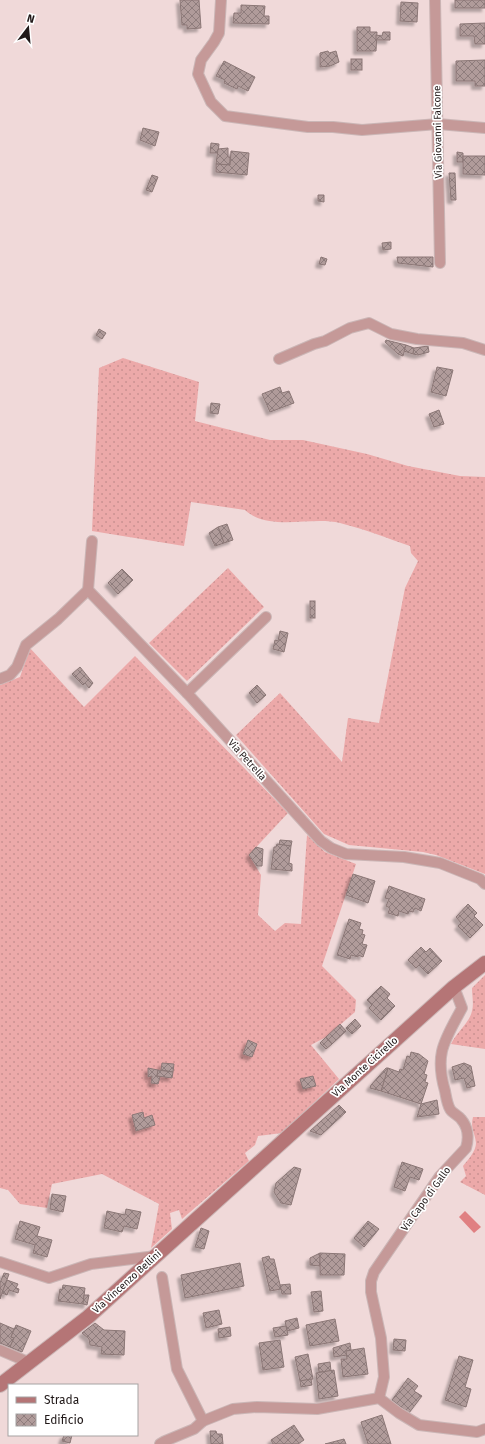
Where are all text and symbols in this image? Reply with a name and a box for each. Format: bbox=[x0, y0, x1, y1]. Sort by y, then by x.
north arrow bbox=[8, 8, 48, 48]
text: N bbox=[25, 12, 36, 26]
street label: Via Giovanni Falcone bbox=[431, 85, 445, 179]
street label: Via Petrella bbox=[225, 737, 269, 783]
street label: Via Monte Cicirello bbox=[330, 1034, 400, 1100]
street label: Via Capo di Gallo bbox=[399, 1164, 453, 1234]
street label: Via Vincenzo Bellini bbox=[90, 1248, 164, 1316]
legend bbox=[8, 1384, 138, 1436]
text: Strada bbox=[44, 1393, 79, 1407]
text: Edificio bbox=[44, 1413, 84, 1427]

